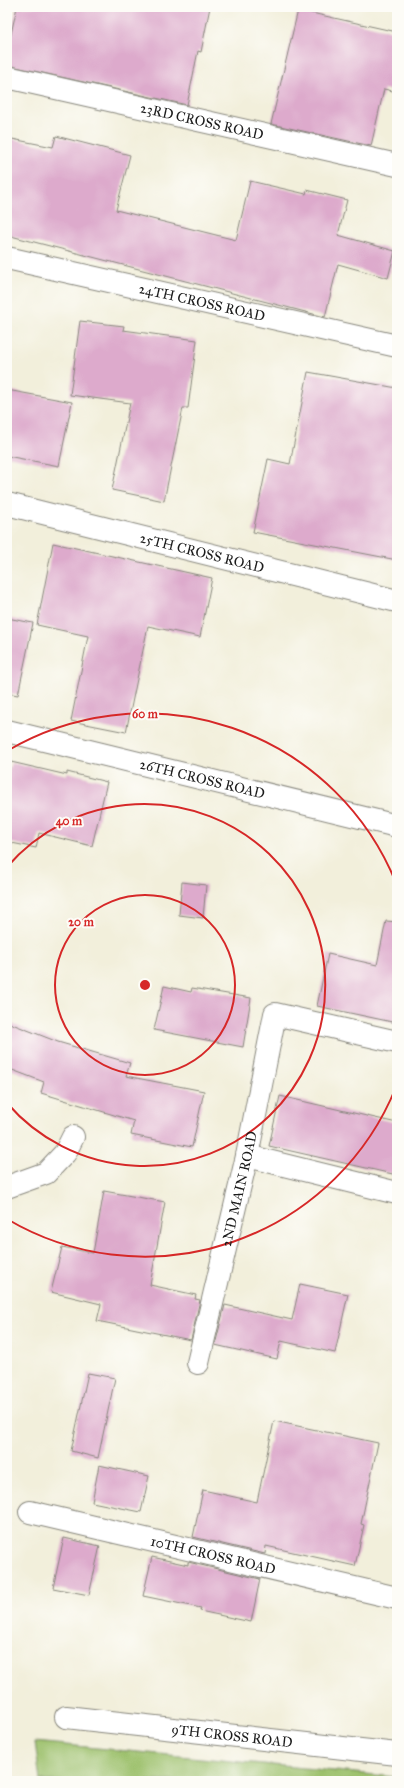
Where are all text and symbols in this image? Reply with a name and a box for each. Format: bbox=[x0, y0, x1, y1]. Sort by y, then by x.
street label: 23RD CROSS ROAD bbox=[139, 99, 265, 144]
street label: 24TH CROSS ROAD bbox=[137, 280, 267, 325]
street label: 25TH CROSS ROAD bbox=[138, 529, 266, 577]
text: 60 m bbox=[132, 707, 159, 721]
street label: 26TH CROSS ROAD bbox=[138, 756, 267, 803]
text: 40 m bbox=[56, 814, 83, 829]
text: 20 m bbox=[68, 915, 95, 929]
centre of rings bbox=[138, 978, 152, 992]
street label: 2ND MAIN ROAD bbox=[218, 1130, 261, 1248]
street label: 10TH CROSS ROAD bbox=[149, 1533, 277, 1578]
street label: 9TH CROSS ROAD bbox=[170, 1721, 293, 1751]

